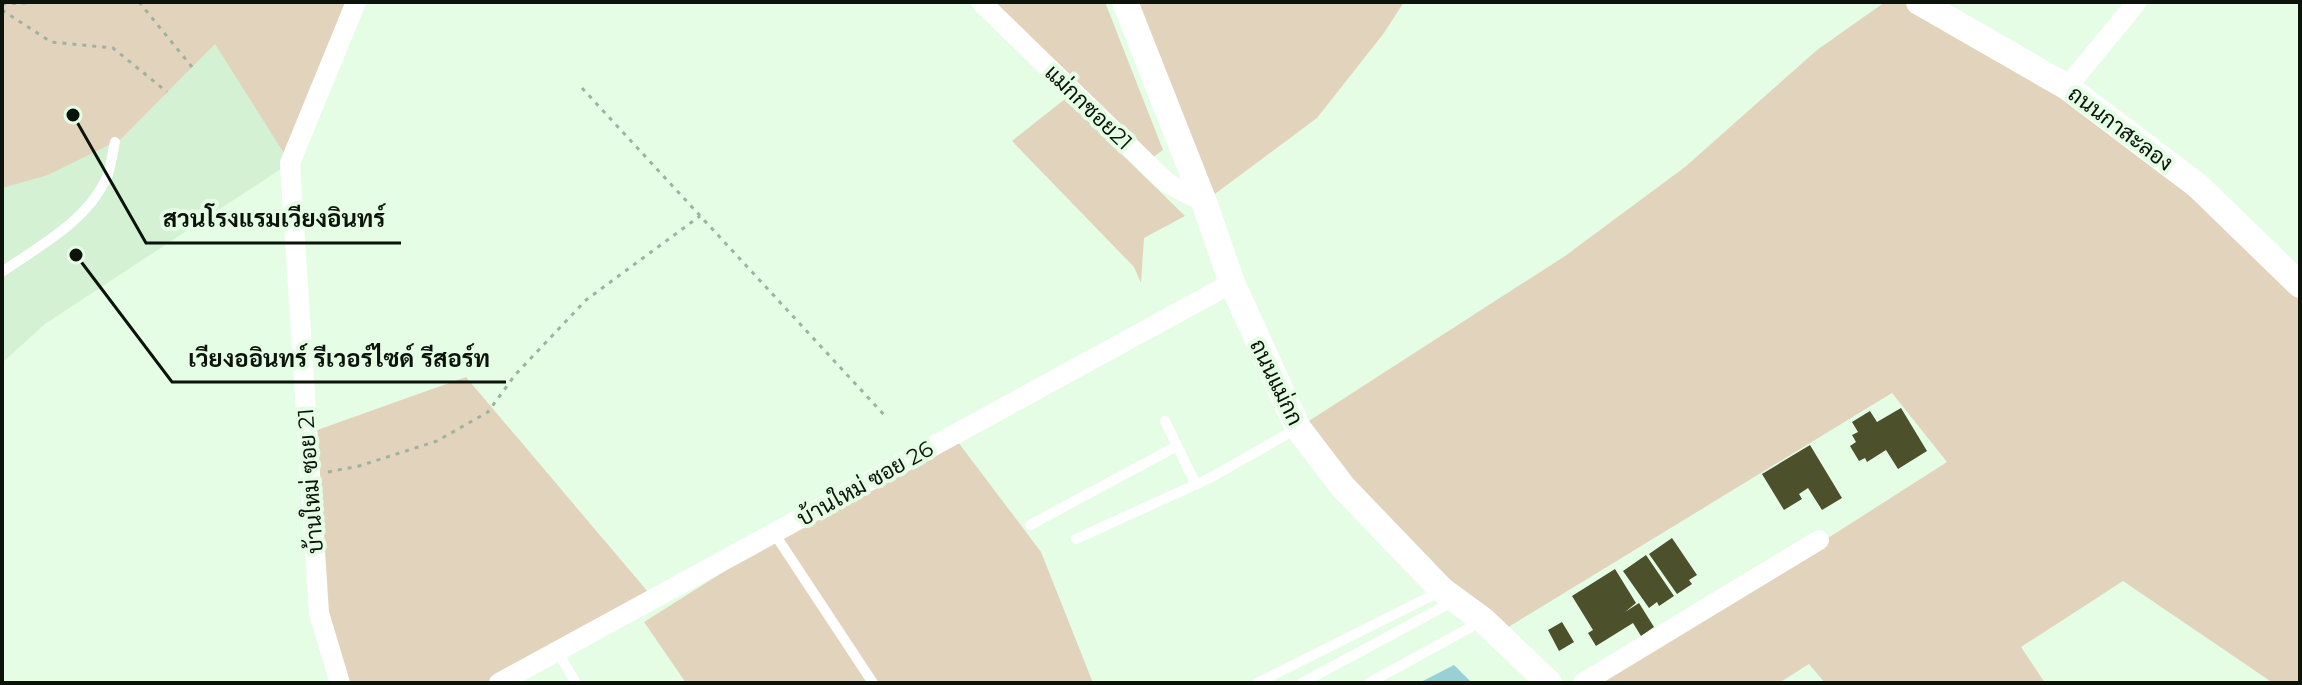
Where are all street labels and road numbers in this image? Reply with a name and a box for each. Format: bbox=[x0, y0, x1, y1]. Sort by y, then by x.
street label: แม่กกซอย21 bbox=[1039, 59, 1138, 156]
street label: ถนนกาสะลอง bbox=[2063, 80, 2178, 177]
street label: ถนนแม่กก bbox=[1244, 335, 1309, 430]
street label: บ้านใหม่ ซอย 21 bbox=[291, 407, 329, 555]
street label: บ้านใหม่ ซอย 26 bbox=[792, 434, 938, 532]

